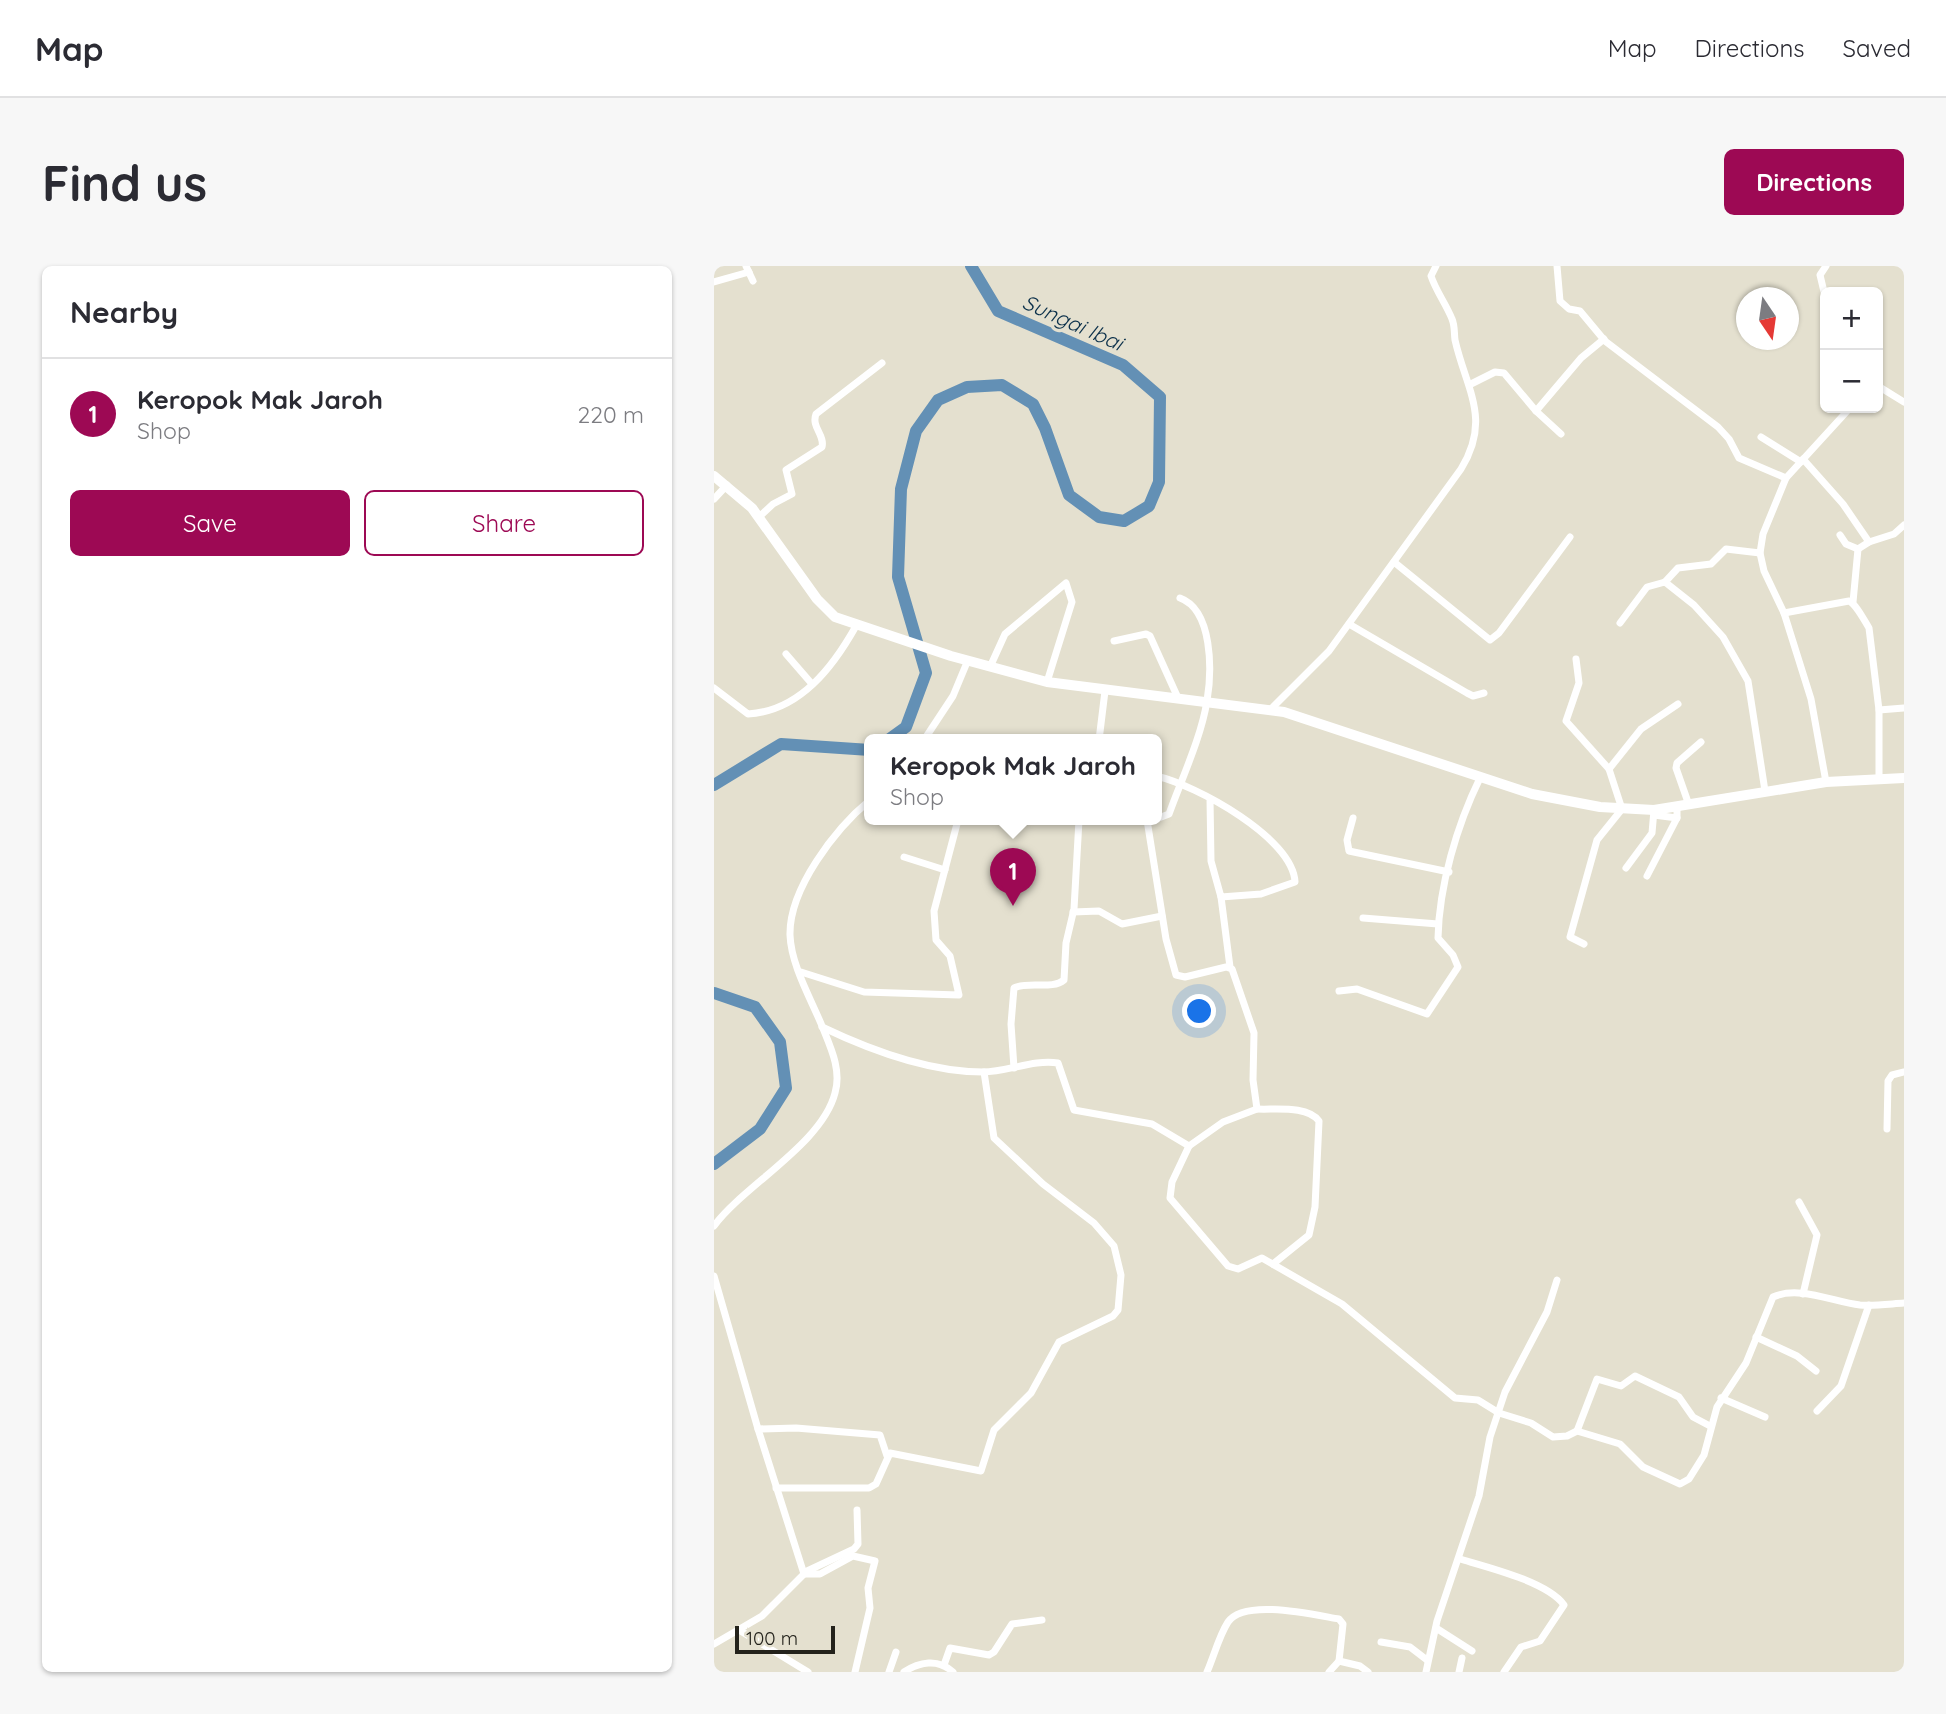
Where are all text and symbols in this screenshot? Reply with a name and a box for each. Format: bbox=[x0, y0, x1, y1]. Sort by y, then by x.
text: Map bbox=[35, 28, 103, 69]
text: Map bbox=[1608, 33, 1657, 63]
text: Directions bbox=[1695, 33, 1805, 63]
text: Saved bbox=[1843, 33, 1911, 63]
button: Directions bbox=[1724, 149, 1904, 215]
text: Find us bbox=[42, 152, 207, 213]
north arrow bbox=[1736, 287, 1799, 350]
map controls bbox=[1820, 287, 1883, 413]
button: + bbox=[1820, 287, 1883, 350]
water label: Sungai Ibai bbox=[1019, 288, 1129, 357]
text: Nearby bbox=[70, 293, 178, 331]
button: − bbox=[1820, 350, 1883, 413]
text: Keropok Mak Jaroh bbox=[137, 383, 383, 416]
text: 1 bbox=[89, 400, 97, 429]
text: 220 m bbox=[578, 400, 644, 429]
text: Shop bbox=[137, 416, 191, 445]
button: Save bbox=[70, 490, 350, 556]
button: Share bbox=[364, 490, 644, 556]
popup bbox=[864, 734, 1162, 825]
text: Keropok Mak Jaroh bbox=[890, 749, 1136, 782]
text: Shop bbox=[890, 782, 944, 811]
pin: 1 bbox=[990, 848, 1036, 906]
your location bbox=[1182, 994, 1216, 1028]
scale bar bbox=[735, 1623, 835, 1655]
text: 100 m bbox=[746, 1626, 798, 1650]

